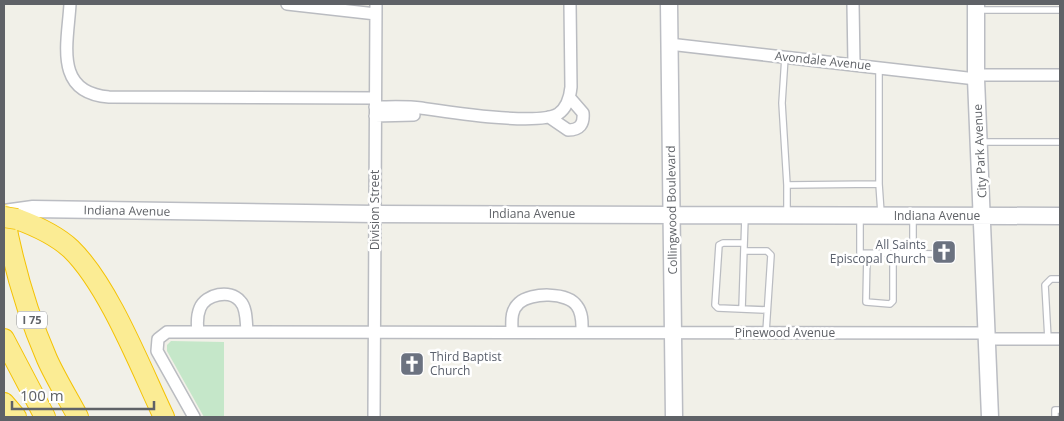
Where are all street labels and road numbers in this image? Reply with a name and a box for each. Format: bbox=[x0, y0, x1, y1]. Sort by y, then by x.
street label: Avondale Avenue bbox=[774, 47, 872, 74]
street label: City Park Avenue bbox=[969, 103, 990, 198]
street label: Collingwood Boulevard bbox=[662, 145, 681, 275]
street label: Division Street bbox=[366, 170, 383, 250]
street label: Indiana Avenue bbox=[84, 201, 171, 220]
street label: Indiana Avenue bbox=[489, 205, 576, 222]
street label: Indiana Avenue bbox=[894, 207, 981, 224]
road number: I 75 bbox=[17, 312, 47, 328]
street label: Pinewood Avenue bbox=[735, 324, 835, 341]

